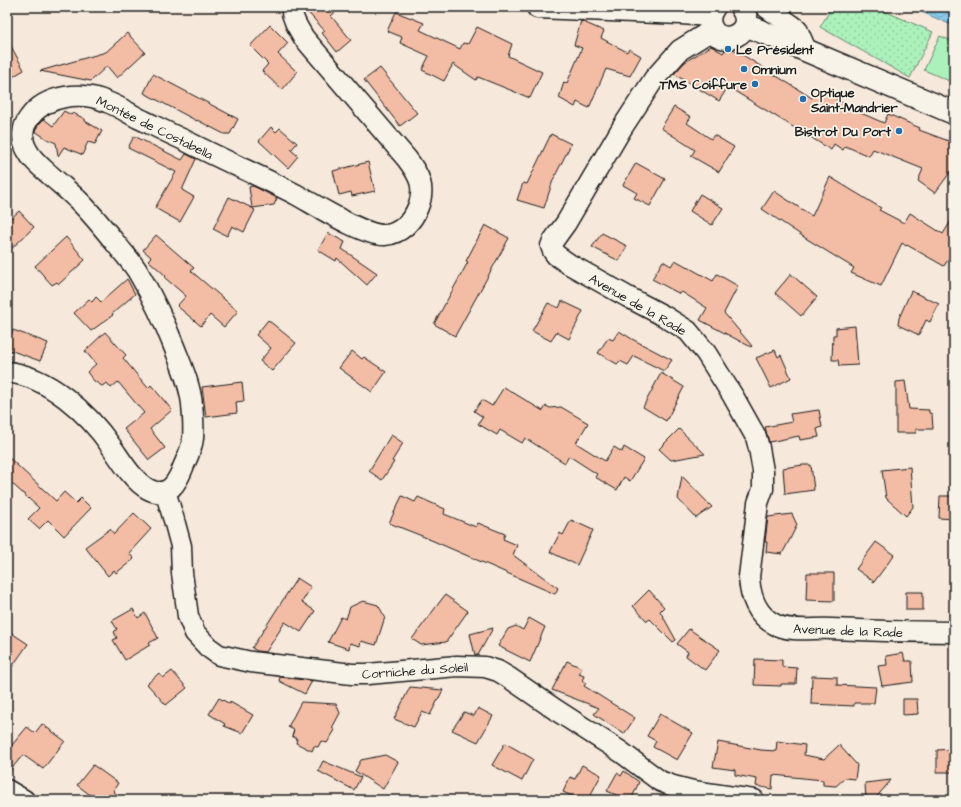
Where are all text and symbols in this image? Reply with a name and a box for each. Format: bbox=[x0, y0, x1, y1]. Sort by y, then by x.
place label: Le Président bbox=[736, 41, 814, 59]
marker: Le Président bbox=[723, 44, 733, 54]
place label: Omnium bbox=[752, 61, 797, 79]
marker: Omnium bbox=[739, 64, 749, 74]
place label: TMS Coiffure bbox=[659, 76, 747, 94]
marker: TMS Coiffure bbox=[750, 79, 760, 89]
place label: Optique Saint-Mandrier bbox=[810, 84, 898, 117]
street label: Montée de Costabella bbox=[93, 92, 216, 164]
marker: Optique Saint-Mandrier bbox=[798, 94, 808, 104]
place label: Bistrot Du Port bbox=[795, 123, 892, 141]
marker: Bistrot Du Port bbox=[894, 126, 904, 136]
street label: Avenue de la Rade bbox=[585, 270, 690, 340]
street label: Avenue de la Rade bbox=[793, 620, 903, 642]
street label: Corniche du Soleil bbox=[361, 658, 469, 684]

